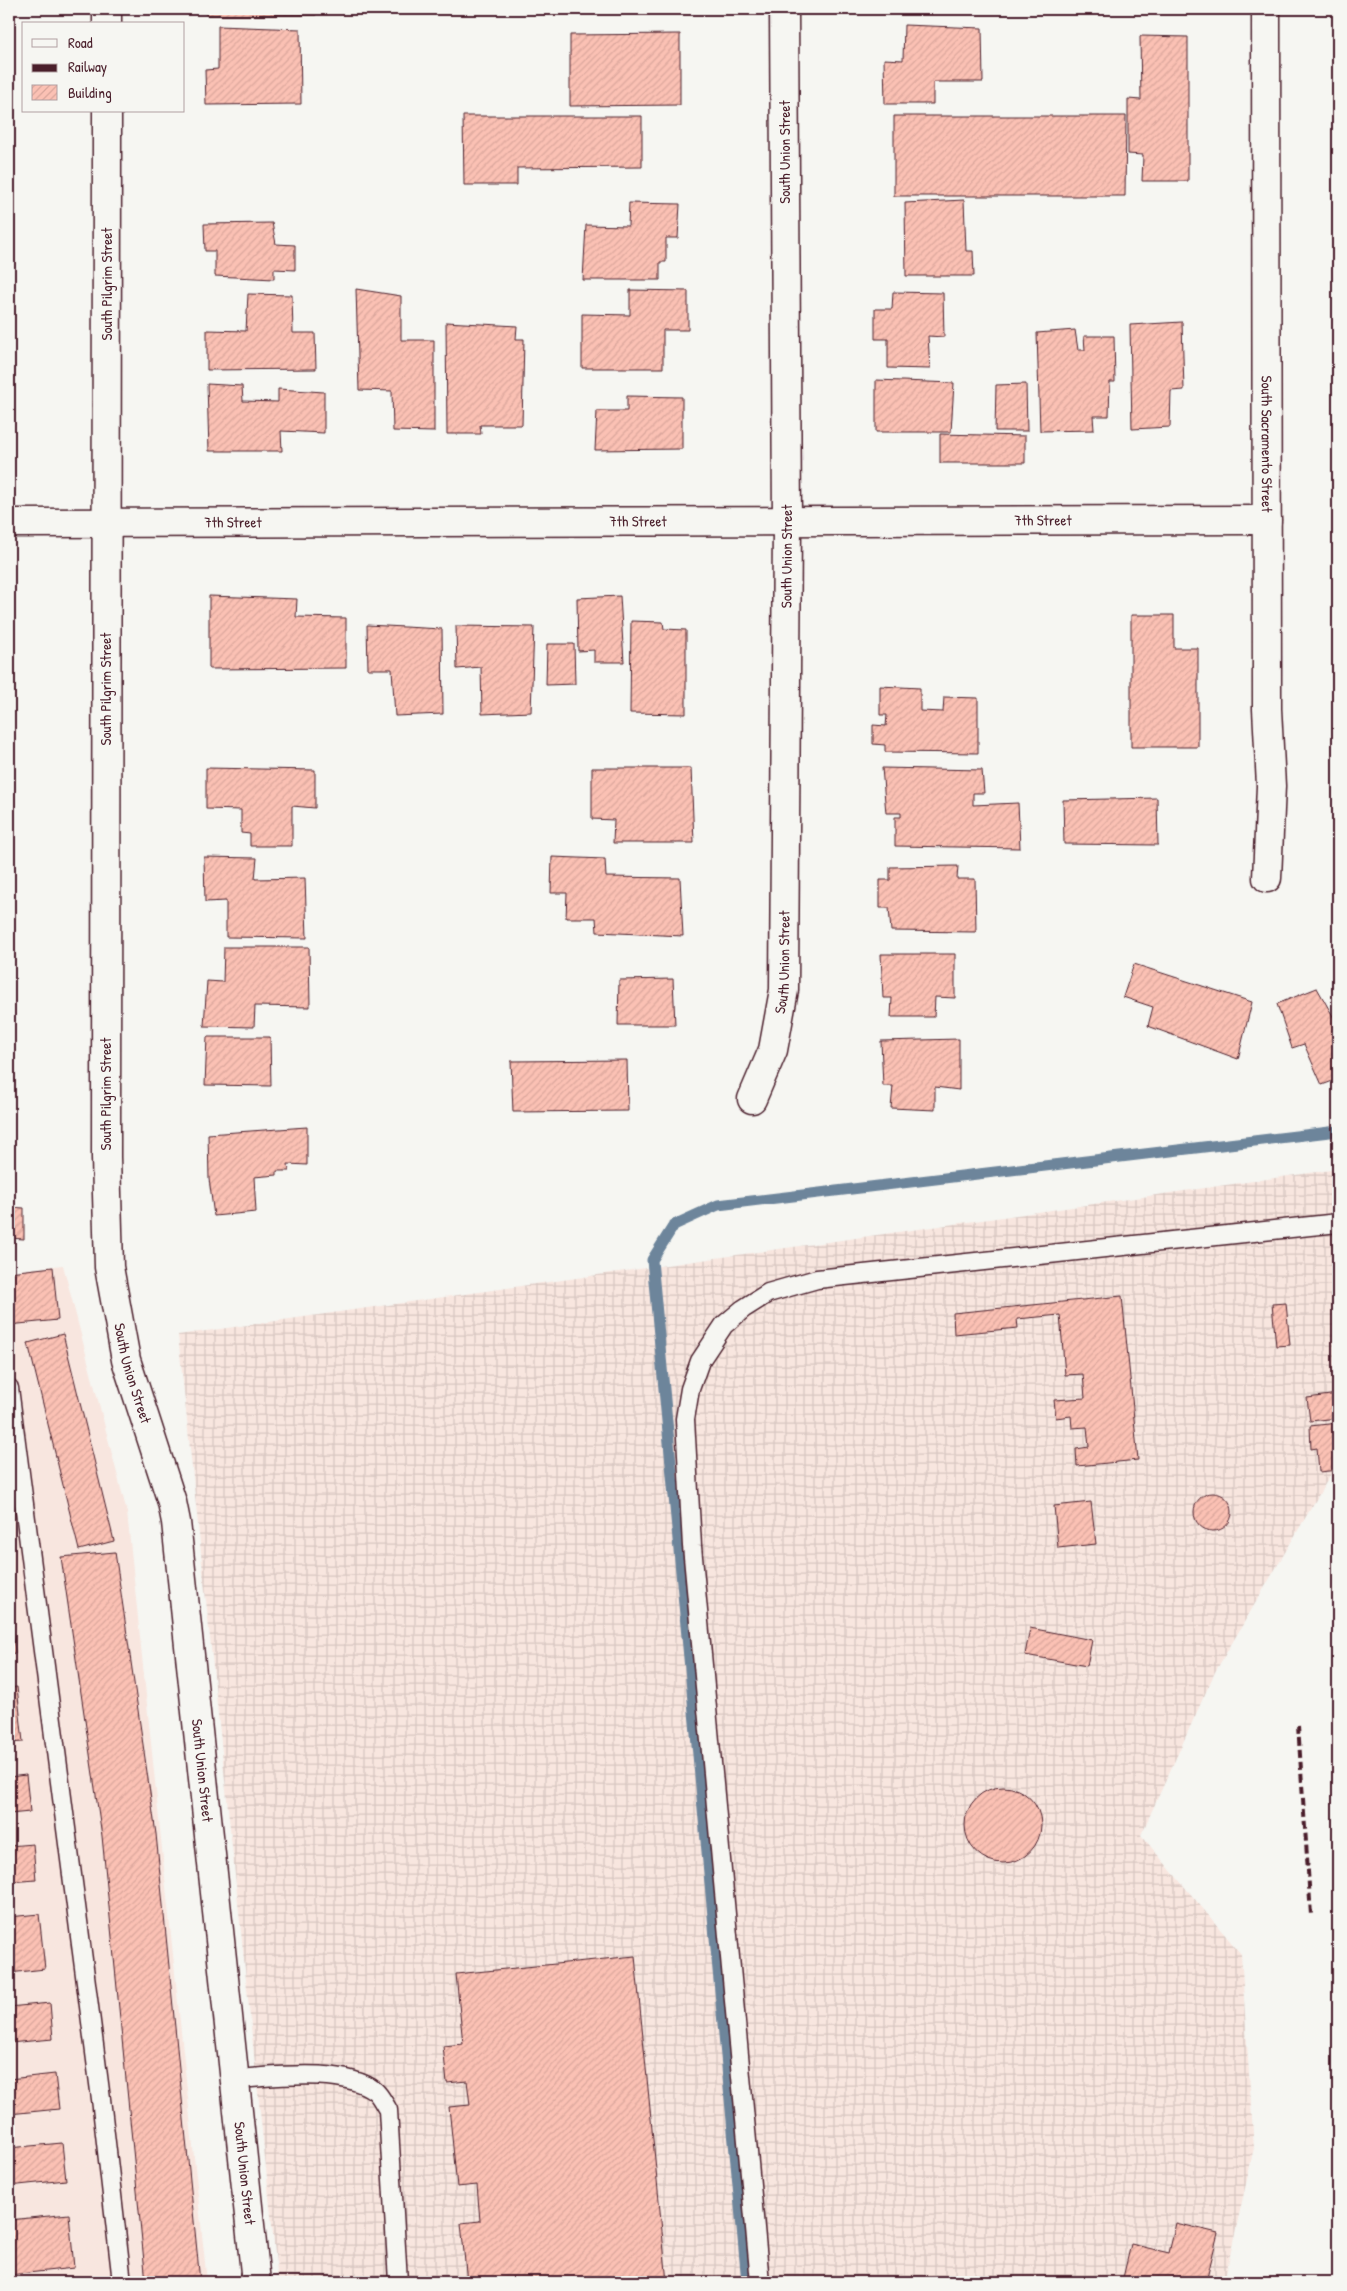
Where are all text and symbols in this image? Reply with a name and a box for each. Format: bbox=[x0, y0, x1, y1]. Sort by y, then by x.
legend bbox=[22, 22, 185, 112]
text: Road bbox=[68, 32, 93, 53]
text: Railway bbox=[68, 56, 107, 77]
text: Building bbox=[68, 82, 112, 103]
street label: South Union Street bbox=[774, 99, 795, 204]
street label: South Pilgrim Street bbox=[96, 227, 117, 340]
street label: South Sacramento Street bbox=[1257, 376, 1278, 513]
street label: South Union Street bbox=[775, 504, 797, 608]
street label: 7th Street bbox=[1014, 509, 1073, 531]
street label: 7th Street bbox=[609, 510, 668, 532]
street label: 7th Street bbox=[204, 511, 263, 533]
street label: South Pilgrim Street bbox=[95, 632, 116, 745]
street label: South Union Street bbox=[769, 910, 795, 1016]
street label: South Pilgrim Street bbox=[95, 1037, 116, 1150]
street label: South Union Street bbox=[109, 1321, 157, 1427]
street label: South Union Street bbox=[187, 1718, 219, 1824]
street label: South Union Street bbox=[229, 2121, 261, 2227]

